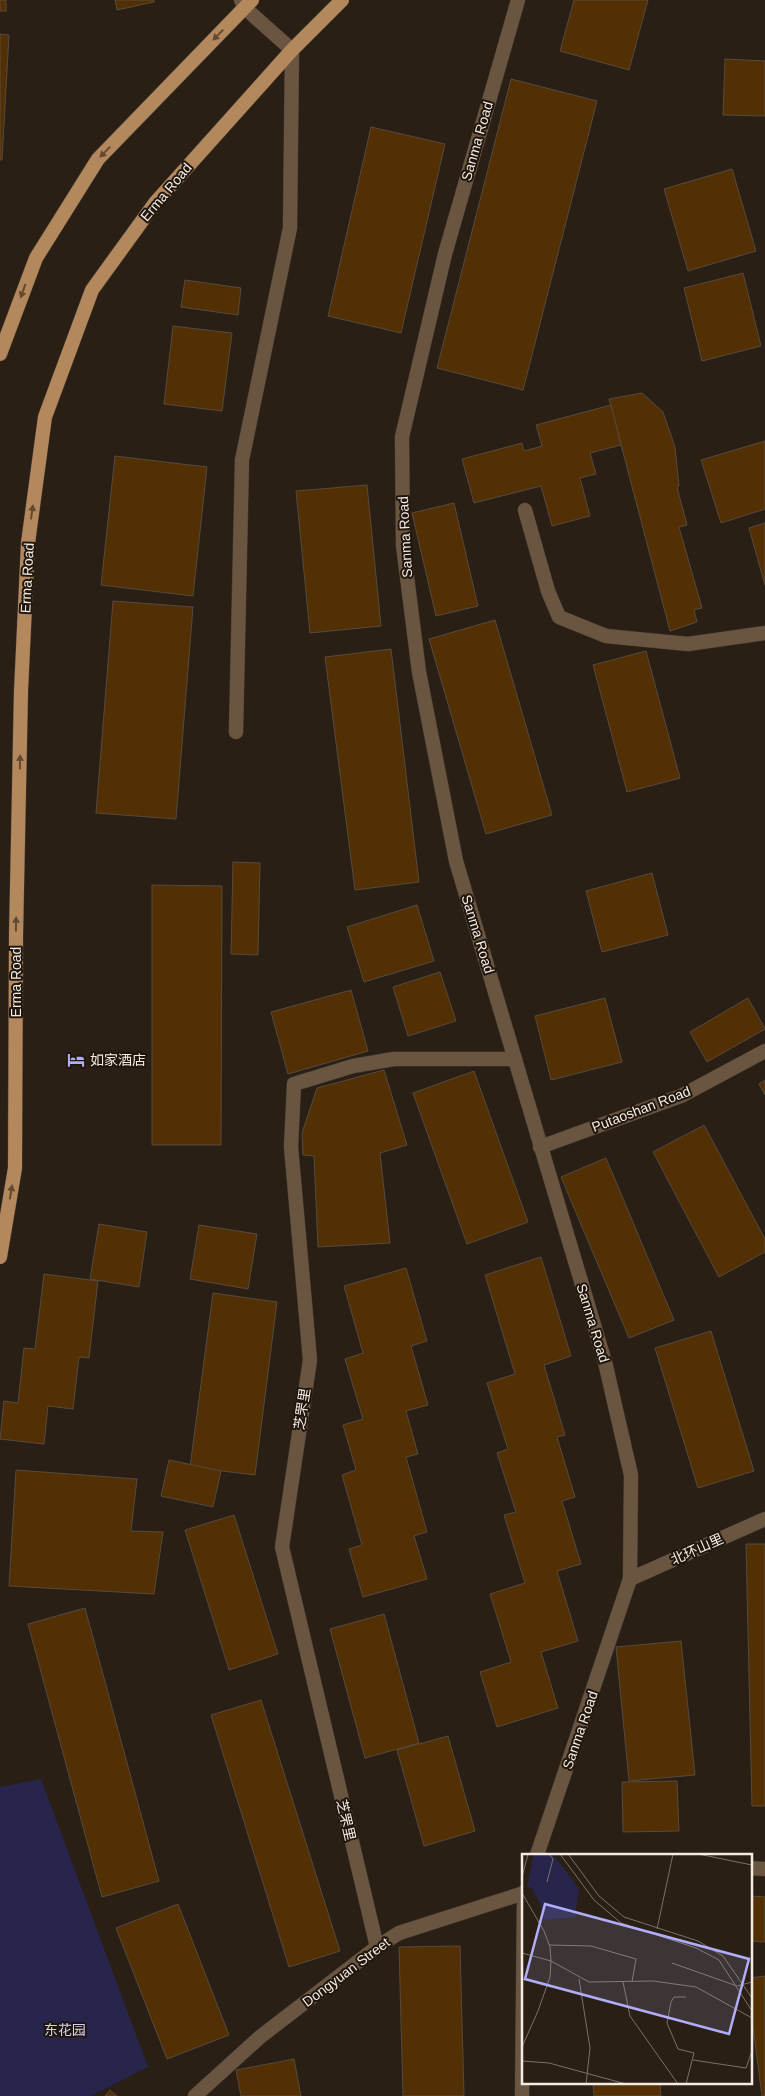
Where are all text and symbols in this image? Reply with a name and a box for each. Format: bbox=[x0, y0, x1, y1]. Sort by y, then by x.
one-way arrow bbox=[212, 29, 224, 41]
street label: Sanma Road bbox=[458, 100, 496, 182]
one-way arrow bbox=[99, 145, 111, 157]
street label: Erma Road bbox=[137, 160, 195, 224]
one-way arrow bbox=[19, 284, 27, 299]
street label: Sanma Road bbox=[395, 496, 415, 578]
one-way arrow bbox=[28, 504, 36, 520]
street label: Erma Road bbox=[17, 542, 37, 614]
one-way arrow bbox=[16, 754, 24, 770]
street label: Sanma Road bbox=[458, 893, 498, 975]
one-way arrow bbox=[13, 916, 21, 932]
street label: Erma Road bbox=[8, 947, 24, 1017]
hotel icon: 如家酒店 bbox=[66, 1050, 86, 1070]
place label: 如家酒店 bbox=[90, 1052, 146, 1068]
street label: Putaoshan Road bbox=[589, 1083, 693, 1135]
one-way arrow bbox=[8, 1183, 16, 1199]
street label: Sanma Road bbox=[573, 1282, 613, 1364]
street label: 芝罘里 bbox=[291, 1387, 313, 1431]
street label: 北环山里 bbox=[668, 1530, 726, 1568]
street label: Sanma Road bbox=[559, 1689, 601, 1771]
street label: 芝罘里 bbox=[333, 1798, 359, 1842]
inset map bbox=[522, 1854, 752, 2084]
street label: Dongyuan Street bbox=[299, 1934, 393, 2010]
park label: 东花园 bbox=[44, 2022, 86, 2038]

